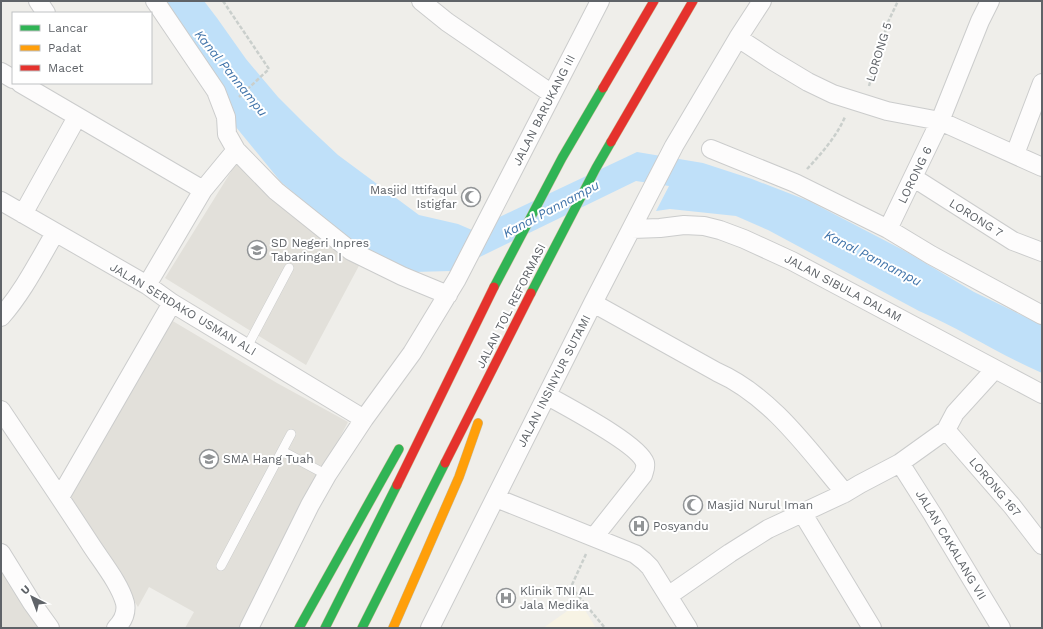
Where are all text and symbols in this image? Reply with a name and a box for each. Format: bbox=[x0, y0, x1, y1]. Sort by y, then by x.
legend bbox=[12, 12, 152, 84]
text: Lancar bbox=[48, 21, 88, 35]
street label: LORONG 5 bbox=[863, 21, 895, 83]
water label: Kanal Pannampu bbox=[192, 27, 271, 119]
text: Padat bbox=[48, 41, 81, 55]
street label: JALAN BARUKANG III bbox=[510, 52, 578, 168]
text: Macet bbox=[48, 61, 83, 75]
street label: LORONG 6 bbox=[895, 144, 935, 206]
water label: Kanal Pannampu bbox=[500, 177, 602, 241]
place label: Masjid Ittifaqul Istigfar bbox=[370, 183, 457, 211]
mosque icon: Masjid Ittifaqul Istigfar bbox=[460, 186, 482, 208]
street label: LORONG 7 bbox=[947, 196, 1006, 240]
water label: Kanal Pannampu bbox=[822, 227, 924, 289]
place label: SD Negeri Inpres Tabaringan I bbox=[271, 236, 369, 264]
school or university icon: SD Negeri Inpres Tabaringan I bbox=[246, 239, 268, 261]
street label: JALAN TOL REFORMASI bbox=[473, 241, 549, 371]
street label: JALAN SIBULA DALAM bbox=[782, 251, 904, 325]
street label: JALAN SERDAKO USMAN ALI bbox=[107, 260, 259, 358]
street label: JALAN INSINYUR SUTAMI bbox=[515, 313, 593, 449]
school or university icon: SMA Hang Tuah bbox=[198, 448, 220, 470]
place label: SMA Hang Tuah bbox=[223, 452, 314, 466]
street label: LORONG 167 bbox=[966, 455, 1024, 520]
street label: JALAN CAKALANG VII bbox=[913, 488, 989, 602]
mosque icon: Masjid Nurul Iman bbox=[682, 494, 704, 516]
place label: Masjid Nurul Iman bbox=[707, 498, 813, 512]
hospital icon: Posyandu bbox=[628, 515, 650, 537]
place label: Posyandu bbox=[653, 519, 709, 533]
north arrow bbox=[12, 577, 52, 617]
text: U bbox=[18, 582, 33, 597]
place label: Klinik TNI AL Jala Medika bbox=[520, 584, 594, 612]
hospital icon: Klinik TNI AL Jala Medika bbox=[495, 587, 517, 609]

